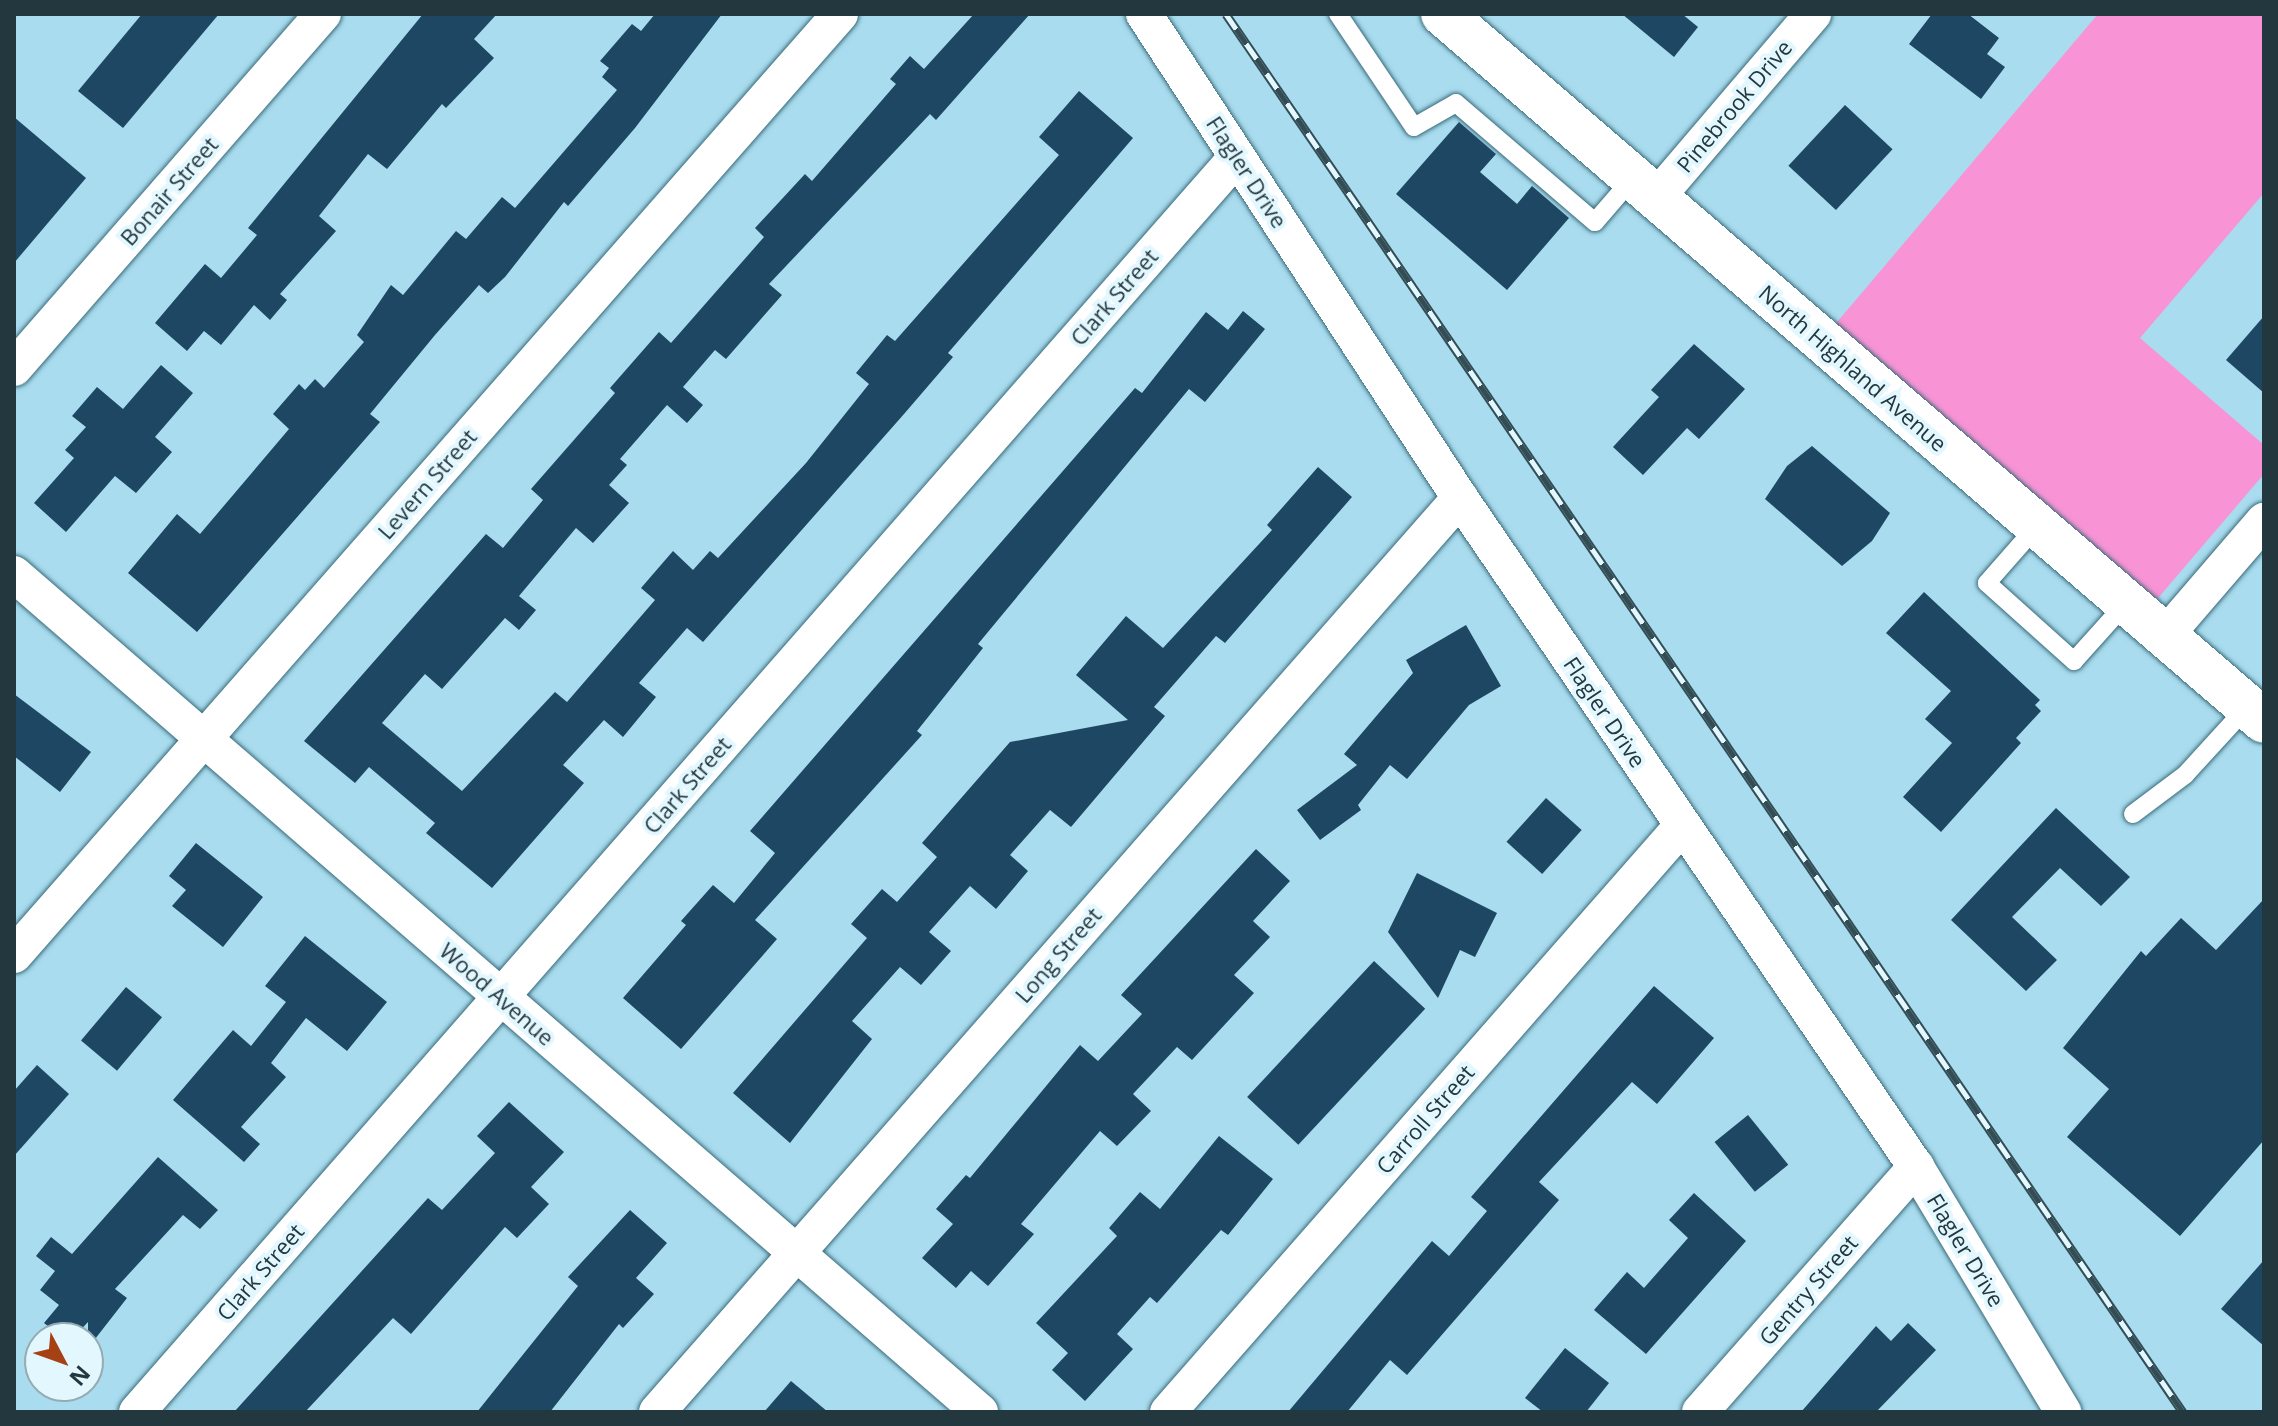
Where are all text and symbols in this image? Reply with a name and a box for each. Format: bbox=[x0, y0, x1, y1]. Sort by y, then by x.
street label: Pinebrook Drive bbox=[1671, 34, 1797, 178]
street label: Flagler Drive bbox=[1201, 111, 1293, 233]
street label: Bonair Street bbox=[115, 131, 223, 251]
street label: Clark Street bbox=[1065, 243, 1163, 351]
street label: North Highland Avenue bbox=[1754, 279, 1952, 457]
street label: Levern Street bbox=[372, 424, 482, 544]
street label: Flagler Drive bbox=[1558, 652, 1652, 772]
street label: Clark Street bbox=[638, 731, 736, 839]
street label: Long Street bbox=[1010, 902, 1106, 1008]
street label: Wood Avenue bbox=[435, 937, 559, 1051]
street label: Carroll Street bbox=[1371, 1059, 1479, 1179]
street label: Flagler Drive bbox=[1922, 1189, 2010, 1311]
street label: Clark Street bbox=[211, 1218, 309, 1326]
street label: Gentry Street bbox=[1753, 1230, 1863, 1350]
north arrow bbox=[24, 1322, 104, 1402]
text: N bbox=[63, 1360, 98, 1393]

